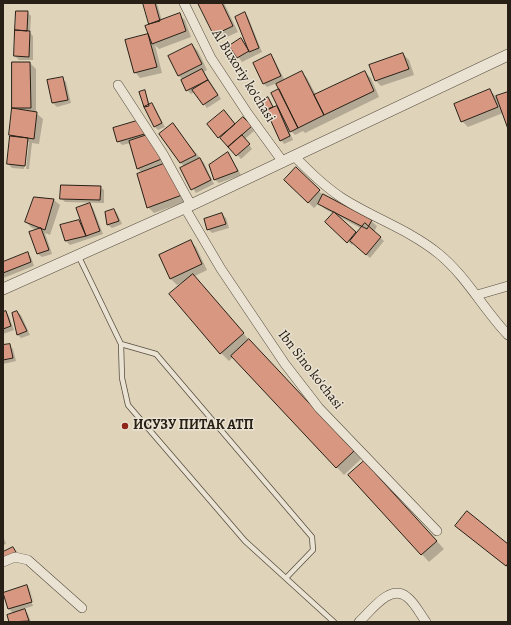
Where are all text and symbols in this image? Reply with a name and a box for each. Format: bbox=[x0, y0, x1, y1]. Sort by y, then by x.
street label: Al Buxoriy ko'chasi bbox=[208, 26, 278, 126]
street label: Ibn Sino ko'chasi bbox=[274, 327, 346, 413]
place label: ИСУЗУ ПИТАК АТП bbox=[133, 418, 254, 434]
marker: ИСУЗУ ПИТАК АТП bbox=[120, 421, 130, 431]

